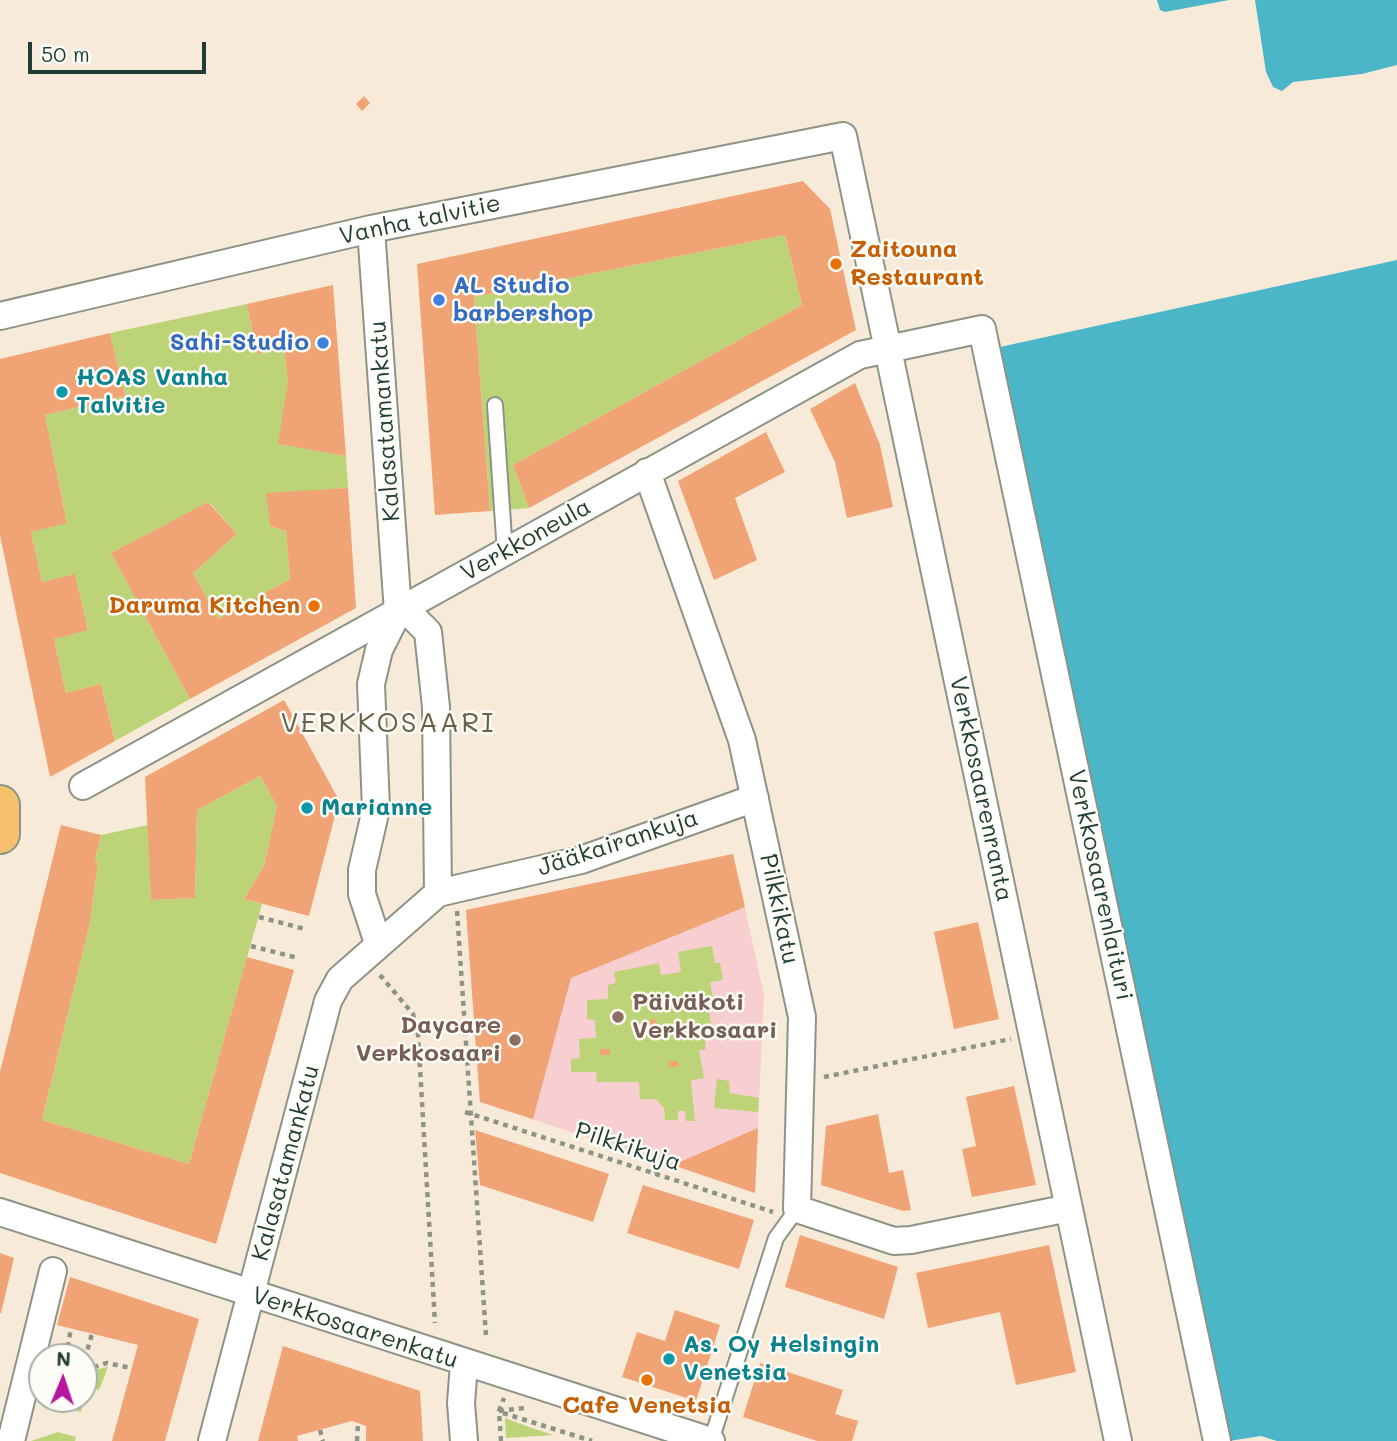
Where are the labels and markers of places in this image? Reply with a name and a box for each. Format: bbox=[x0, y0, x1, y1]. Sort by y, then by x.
place label: Zaitouna Restaurant bbox=[850, 236, 984, 292]
marker: Zaitouna Restaurant bbox=[828, 256, 844, 272]
place label: AL Studio barbershop bbox=[453, 272, 593, 328]
marker: AL Studio barbershop bbox=[431, 292, 447, 308]
place label: Sahi-Studio bbox=[170, 329, 309, 357]
marker: Sahi-Studio bbox=[315, 335, 331, 351]
place label: HOAS Vanha Talvitie bbox=[76, 364, 228, 420]
marker: HOAS Vanha Talvitie bbox=[54, 384, 70, 400]
place label: Daruma Kitchen bbox=[108, 592, 300, 620]
marker: Daruma Kitchen bbox=[306, 598, 322, 614]
place label: Marianne bbox=[321, 794, 432, 822]
marker: Marianne bbox=[299, 800, 315, 816]
place label: Päiväkoti Verkkosaari bbox=[632, 989, 777, 1045]
marker: Päiväkoti Verkkosaari bbox=[610, 1009, 626, 1025]
place label: Daycare Verkkosaari bbox=[356, 1012, 501, 1068]
marker: Daycare Verkkosaari bbox=[507, 1032, 523, 1048]
place label: As. Oy Helsingin Venetsia bbox=[683, 1331, 879, 1387]
marker: As. Oy Helsingin Venetsia bbox=[661, 1351, 677, 1367]
marker: Cafe Venetsia bbox=[639, 1372, 655, 1388]
place label: Cafe Venetsia bbox=[562, 1392, 732, 1420]

